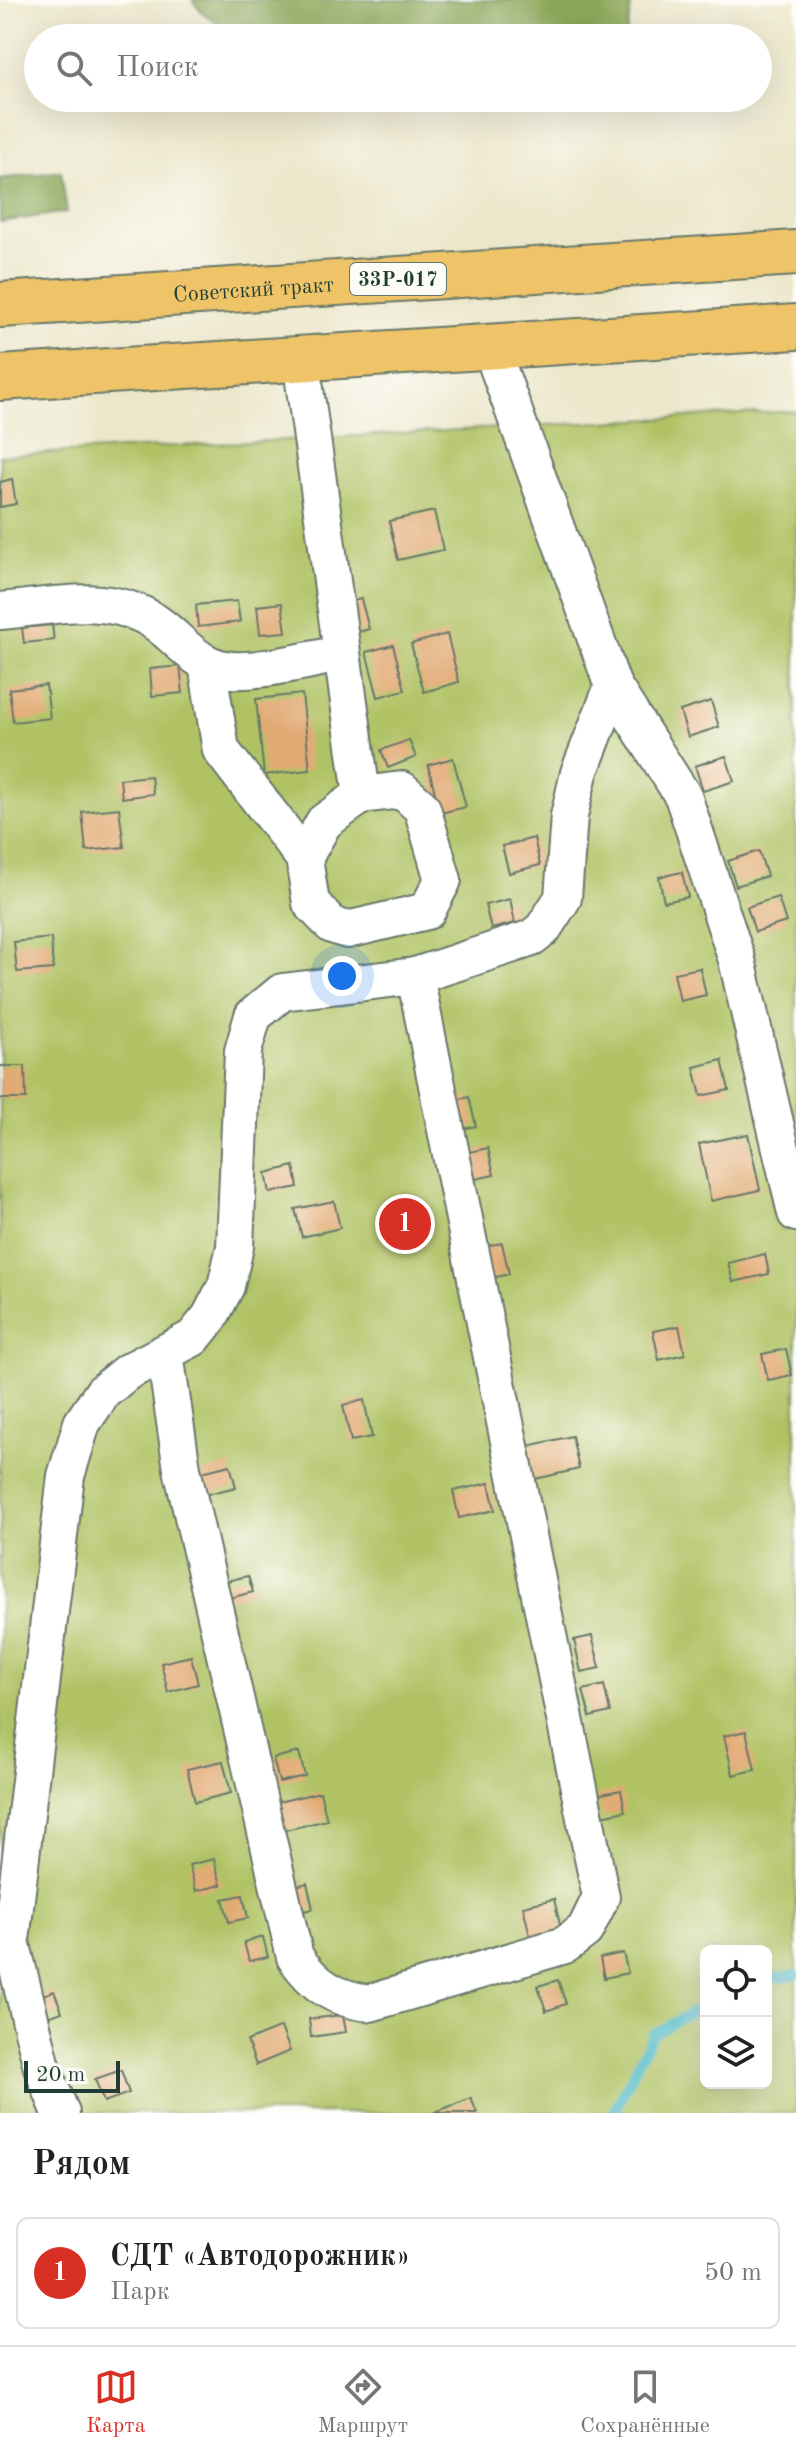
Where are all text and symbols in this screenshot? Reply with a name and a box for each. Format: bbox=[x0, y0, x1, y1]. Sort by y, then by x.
search box bbox=[24, 24, 772, 112]
icon: search bbox=[52, 46, 96, 90]
text: Поиск bbox=[116, 53, 199, 83]
road number: 33Р-017 bbox=[350, 263, 446, 295]
street label: Советский тракт bbox=[172, 274, 335, 307]
your location bbox=[322, 956, 362, 996]
pin: 1 bbox=[379, 1194, 431, 1254]
map controls bbox=[700, 1945, 772, 2089]
button: locate bbox=[700, 1945, 772, 2017]
button: layers bbox=[700, 2017, 772, 2089]
scale bar bbox=[24, 2057, 120, 2093]
text: 20 m bbox=[36, 2064, 85, 2086]
text: Рядом bbox=[32, 2148, 131, 2182]
text: СДТ «Автодорожник» bbox=[110, 2242, 410, 2272]
text: 1 bbox=[52, 2260, 68, 2286]
text: 50 m bbox=[704, 2260, 762, 2286]
text: Парк bbox=[110, 2279, 170, 2305]
tab: Карта bbox=[86, 2365, 146, 2440]
tab: Маршрут bbox=[318, 2365, 408, 2440]
tab: Сохранённые bbox=[580, 2365, 710, 2440]

